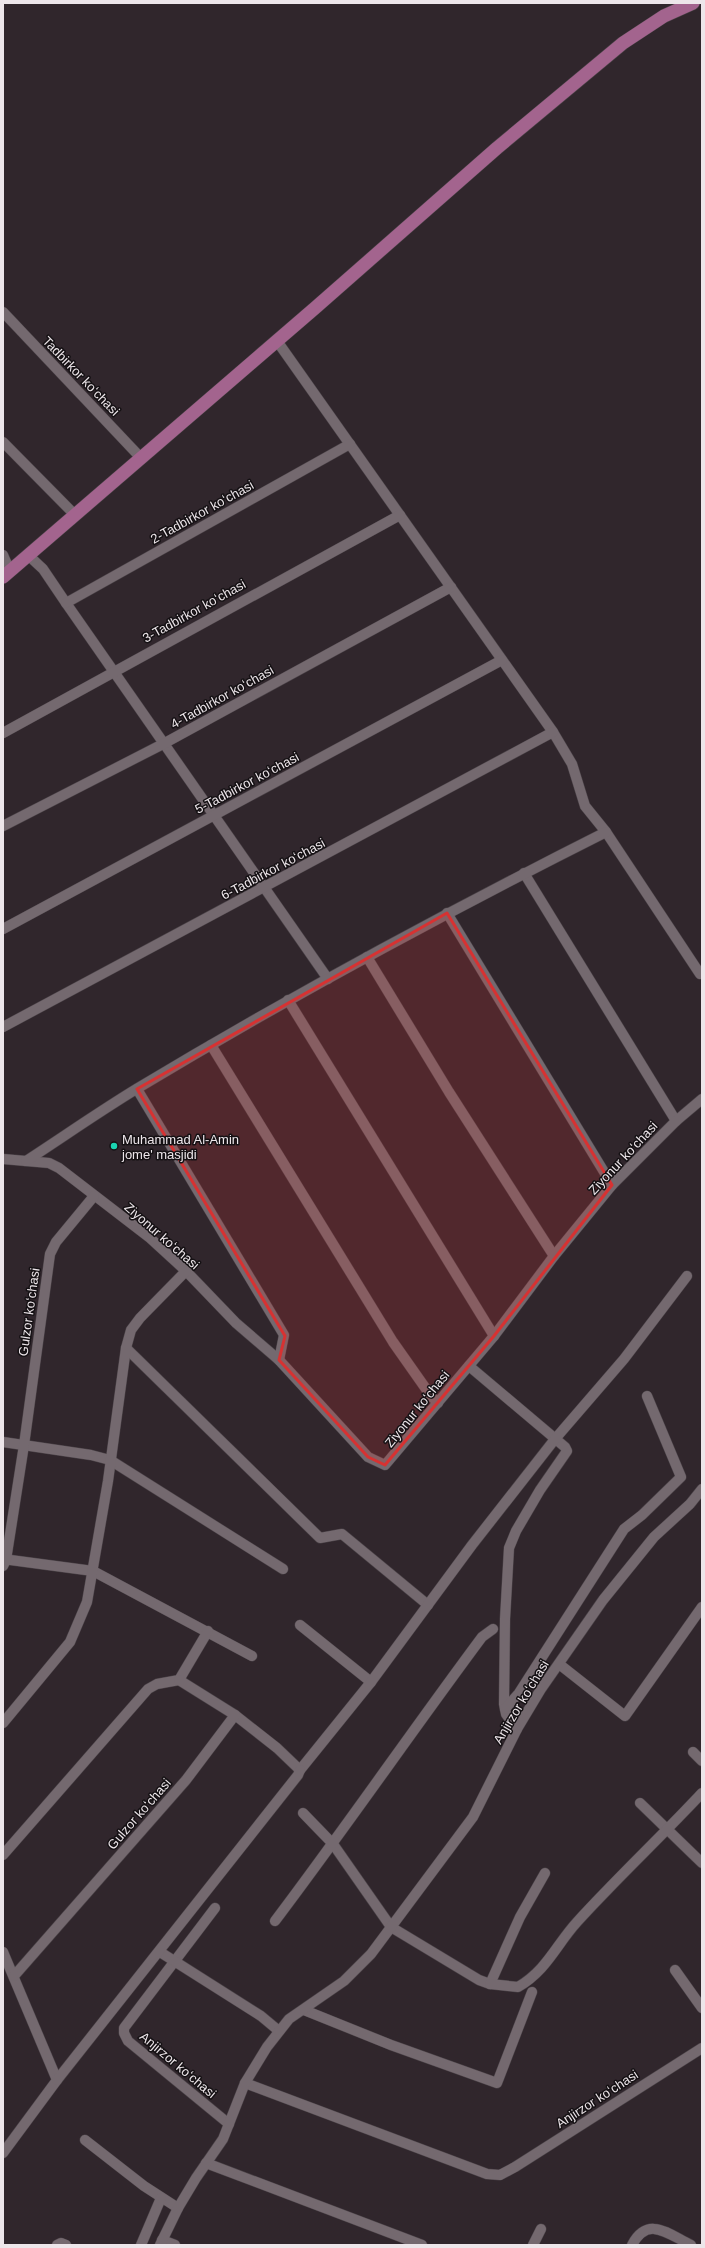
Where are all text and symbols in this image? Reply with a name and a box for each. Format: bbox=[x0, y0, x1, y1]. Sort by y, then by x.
street label: Tadbirkor koʻchasi bbox=[39, 333, 123, 419]
street label: 2-Tadbirkor koʻchasi bbox=[148, 477, 256, 547]
street label: 3-Tadbirkor koʻchasi bbox=[140, 576, 248, 646]
street label: 4-Tadbirkor koʻchasi bbox=[168, 662, 276, 732]
street label: 5-Tadbirkor koʻchasi bbox=[192, 749, 302, 817]
street label: 6-Tadbirkor koʻchasi bbox=[218, 835, 328, 903]
street label: Ziyonur koʻchasi bbox=[585, 1118, 661, 1197]
place label: Muhammad Al-Amin jome' masjidi bbox=[121, 1132, 239, 1162]
marker: Muhammad Al-Amin jome' masjidi bbox=[109, 1141, 119, 1151]
street label: Ziyonur koʻchasi bbox=[122, 1200, 202, 1273]
street label: Gulzor koʻchasi bbox=[15, 1267, 43, 1357]
street label: Ziyonur koʻchasi bbox=[382, 1368, 452, 1450]
street label: Anjirzor koʻchasi bbox=[490, 1657, 552, 1746]
street label: Gulzor koʻchasi bbox=[104, 1775, 174, 1852]
street label: Anjirzor koʻchasi bbox=[137, 2029, 219, 2101]
street label: Anjirzor koʻchasi bbox=[553, 2067, 641, 2131]

